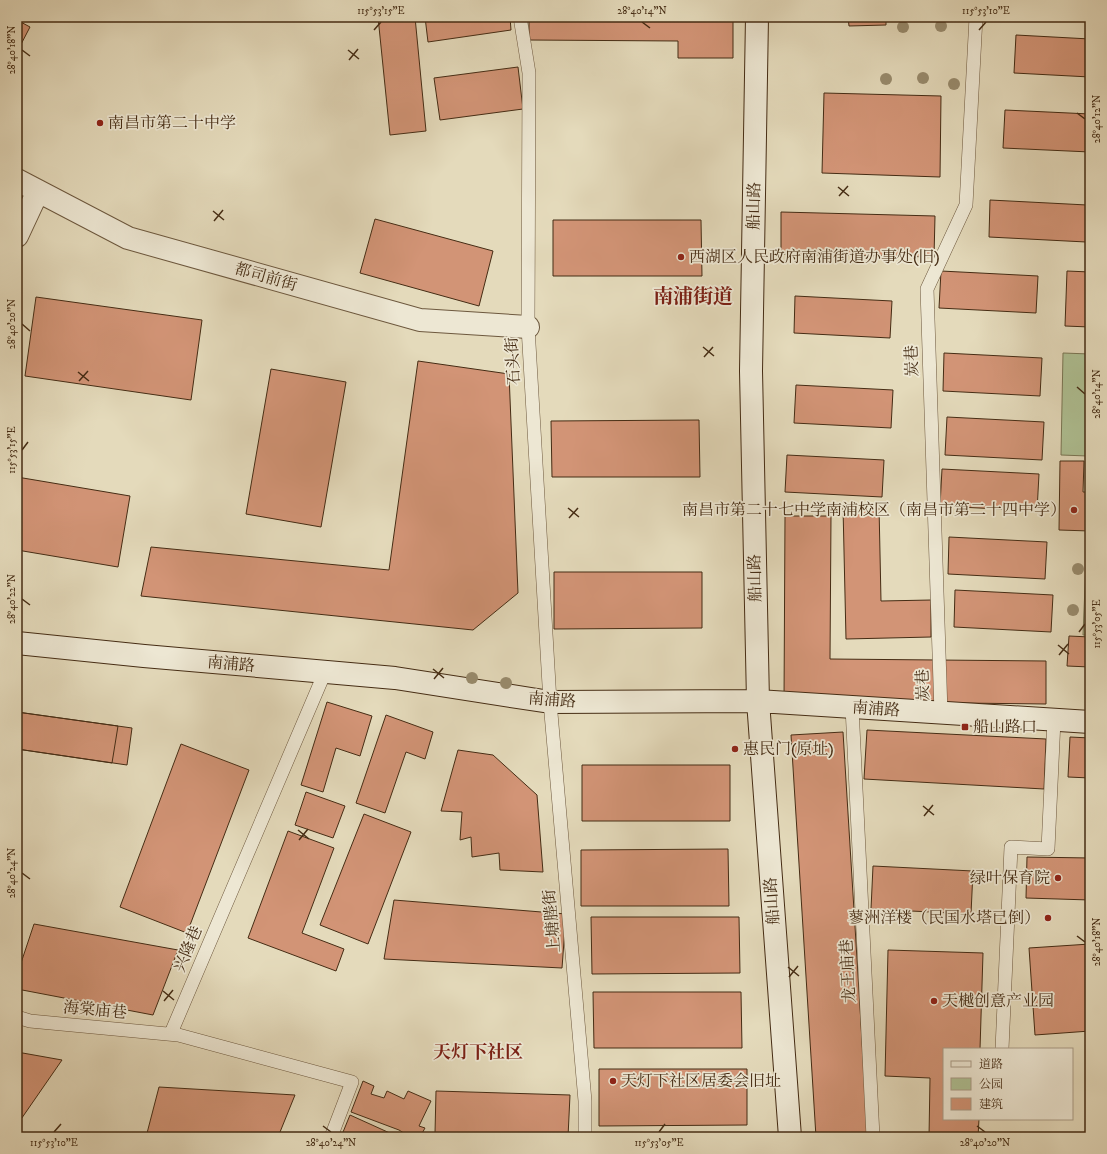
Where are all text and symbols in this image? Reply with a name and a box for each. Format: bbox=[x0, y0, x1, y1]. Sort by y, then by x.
text: 115°53'15"E bbox=[357, 5, 405, 17]
text: 28°40'14"N bbox=[617, 5, 667, 17]
text: 115°53'10"E bbox=[962, 5, 1010, 17]
text: 28°40'18"N bbox=[6, 26, 18, 74]
text: 28°40'12"N bbox=[1091, 95, 1103, 143]
place label: 南昌市第二十中学 bbox=[108, 113, 236, 133]
marker: 南昌市第二十中学 bbox=[95, 118, 105, 128]
street label: 船山路 bbox=[744, 182, 764, 230]
place label: 西湖区人民政府南浦街道办事处(旧) bbox=[689, 247, 940, 267]
marker: 西湖区人民政府南浦街道办事处(旧) bbox=[676, 252, 686, 262]
street label: 都司前街 bbox=[232, 259, 300, 295]
district label: 南浦街道 bbox=[653, 285, 733, 310]
text: 28°40'20"N bbox=[6, 299, 18, 349]
street label: 石头街 bbox=[502, 337, 524, 385]
street label: 炭巷 bbox=[901, 345, 923, 377]
text: 28°40'14"N bbox=[1091, 369, 1103, 419]
text: 115°53'15"E bbox=[6, 426, 18, 474]
place label: 南昌市第二十七中学南浦校区（南昌市第二十四中学） bbox=[682, 500, 1066, 520]
marker: 南昌市第二十七中学南浦校区（南昌市第二十四中学） bbox=[1069, 505, 1079, 515]
street label: 船山路 bbox=[745, 554, 765, 602]
text: 28°40'22"N bbox=[6, 574, 18, 624]
text: 115°53'05"E bbox=[1091, 599, 1103, 649]
street label: 南浦路 bbox=[206, 652, 256, 676]
street label: 炭巷 bbox=[912, 669, 934, 701]
street label: 南浦路 bbox=[527, 688, 577, 712]
street label: 南浦路 bbox=[851, 697, 901, 721]
place label: 船山路口 bbox=[973, 717, 1037, 737]
marker: 船山路口 bbox=[960, 722, 970, 732]
place label: 惠民门(原址) bbox=[743, 739, 834, 759]
marker: 惠民门(原址) bbox=[730, 744, 740, 754]
text: 28°40'24"N bbox=[6, 848, 18, 898]
place label: 绿叶保育院 bbox=[970, 868, 1050, 888]
marker: 绿叶保育院 bbox=[1053, 873, 1063, 883]
street label: 船山路 bbox=[760, 876, 784, 926]
street label: 上塘塍街 bbox=[539, 888, 565, 954]
place label: 蓼洲洋楼（民国水塔已倒） bbox=[848, 908, 1040, 928]
marker: 蓼洲洋楼（民国水塔已倒） bbox=[1043, 913, 1053, 923]
text: 28°40'18"N bbox=[1091, 918, 1103, 966]
street label: 兴隆巷 bbox=[169, 923, 207, 975]
street label: 龙王庙巷 bbox=[836, 939, 860, 1003]
place label: 天樾创意产业园 bbox=[942, 991, 1054, 1011]
marker: 天樾创意产业园 bbox=[929, 996, 939, 1006]
street label: 海棠庙巷 bbox=[62, 997, 128, 1023]
district label: 天灯下社区 bbox=[433, 1042, 523, 1064]
legend bbox=[943, 1048, 1073, 1120]
text: 道路 bbox=[979, 1057, 1003, 1072]
place label: 天灯下社区居委会旧址 bbox=[621, 1071, 781, 1091]
marker: 天灯下社区居委会旧址 bbox=[608, 1076, 618, 1086]
text: 公园 bbox=[979, 1077, 1003, 1092]
text: 建筑 bbox=[979, 1097, 1003, 1112]
text: 115°53'10"E bbox=[30, 1137, 78, 1149]
text: 28°40'24"N bbox=[306, 1137, 356, 1149]
text: 115°53'05"E bbox=[634, 1137, 684, 1149]
text: 28°40'20"N bbox=[960, 1137, 1010, 1149]

